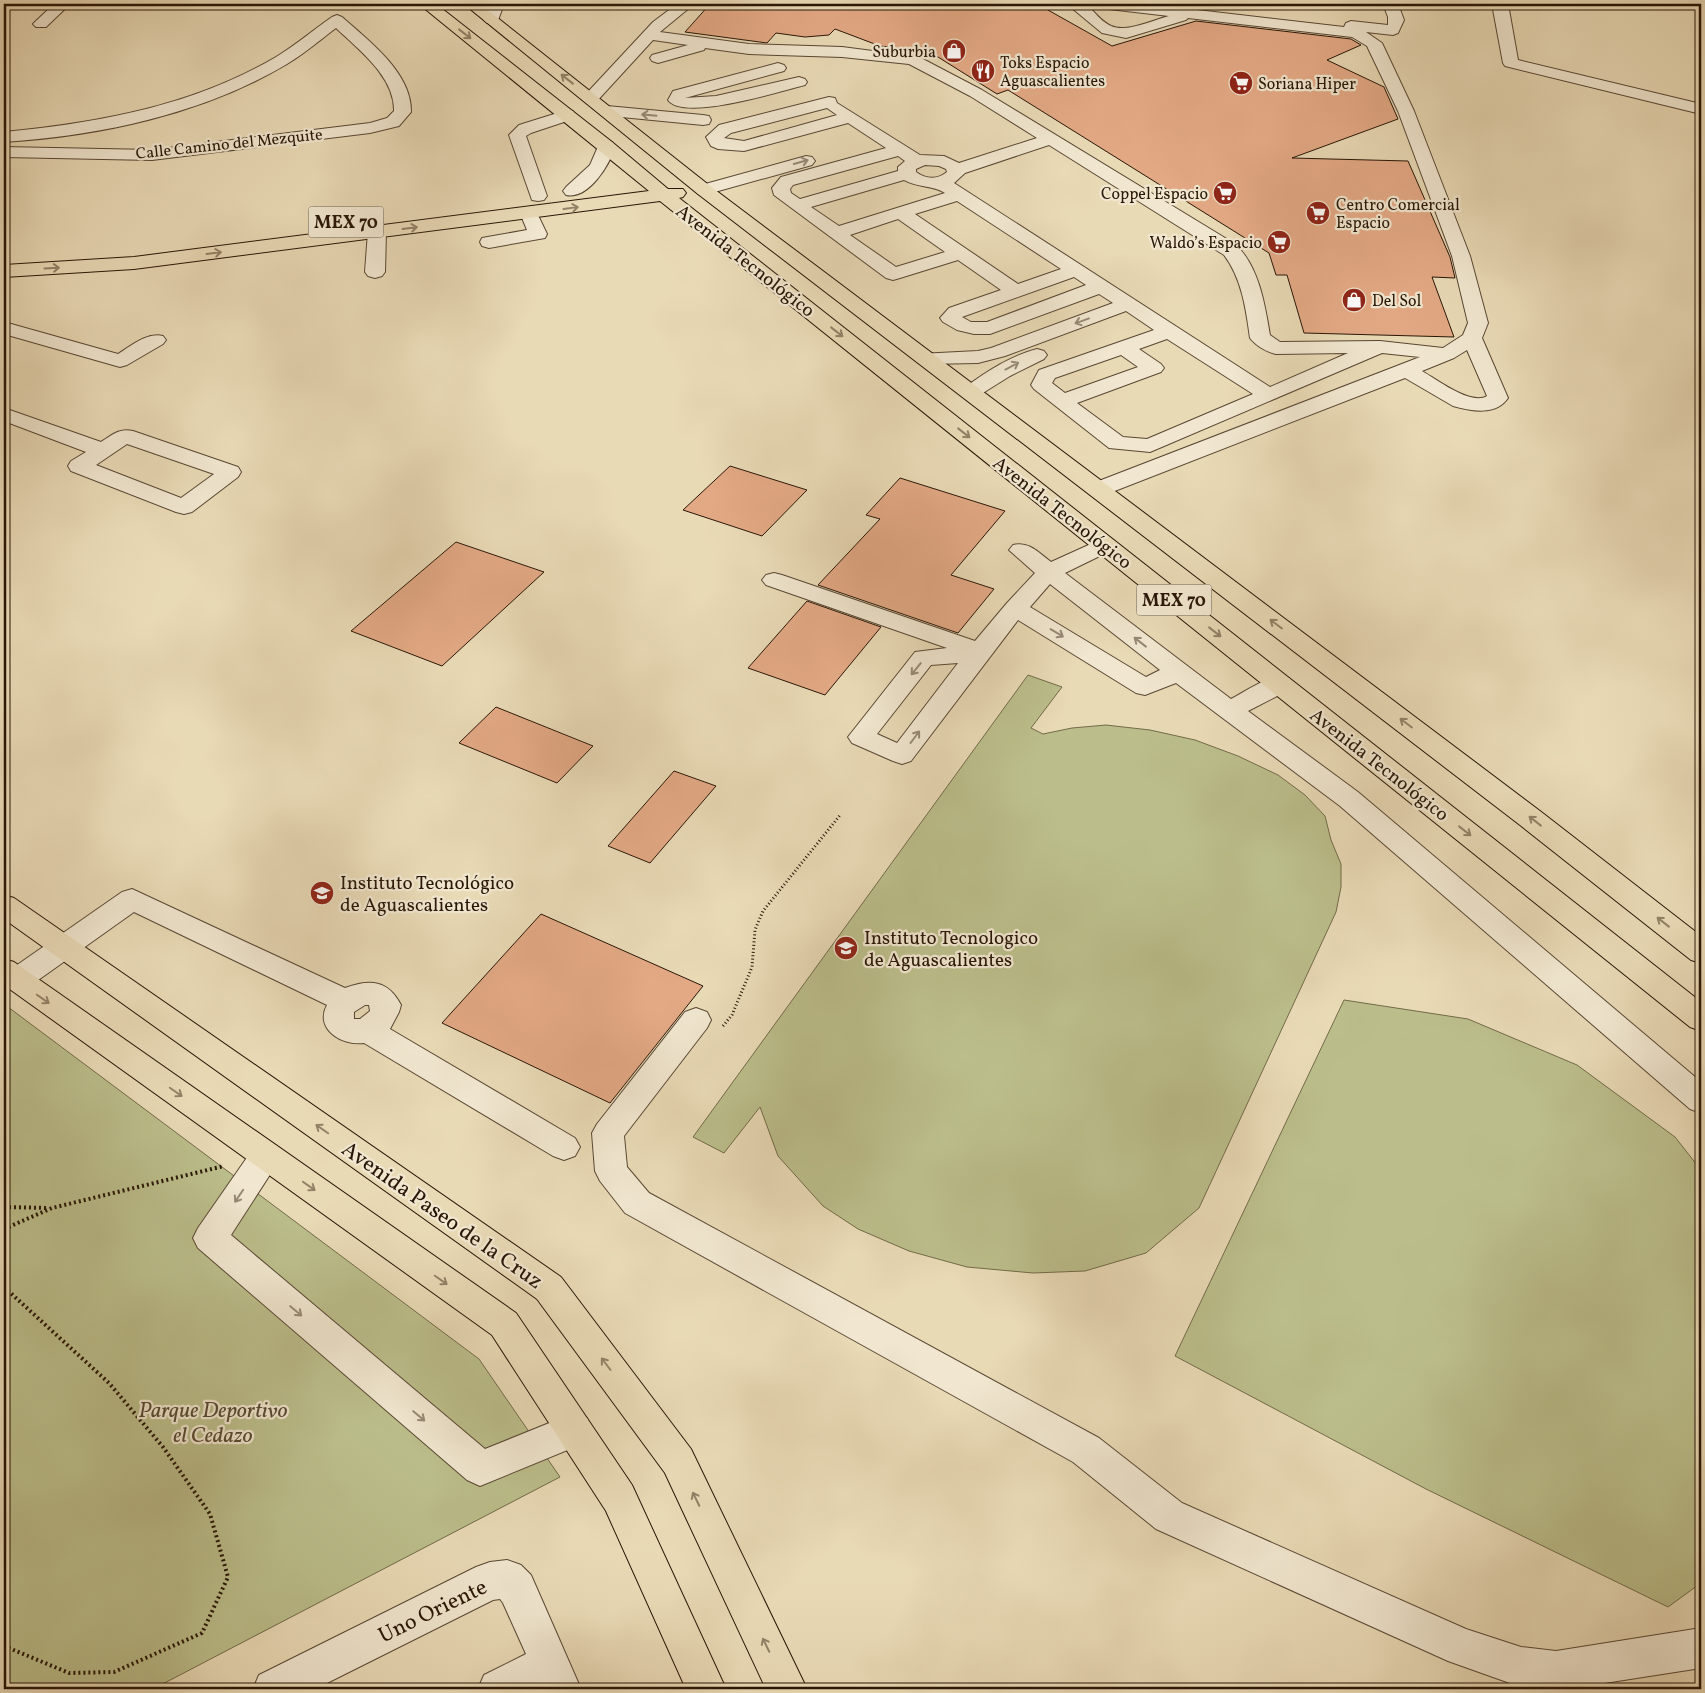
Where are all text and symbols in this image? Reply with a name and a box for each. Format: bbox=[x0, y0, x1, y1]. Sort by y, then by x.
one-way arrow bbox=[458, 29, 471, 40]
shop icon: Suburbia bbox=[941, 38, 967, 64]
place label: Suburbia bbox=[872, 42, 936, 64]
place label: Toks Espacio Aguascalientes bbox=[1000, 53, 1105, 93]
restaurant icon: Toks Espacio Aguascalientes bbox=[970, 58, 996, 84]
supermarket icon: Soriana Hiper bbox=[1228, 70, 1254, 96]
one-way arrow bbox=[561, 74, 574, 85]
place label: Soriana Hiper bbox=[1258, 74, 1356, 96]
one-way arrow bbox=[641, 110, 657, 119]
street label: Calle Camino del Mezquite bbox=[135, 124, 324, 166]
one-way arrow bbox=[793, 157, 809, 167]
supermarket icon: Coppel Espacio bbox=[1212, 180, 1238, 206]
place label: Coppel Espacio bbox=[1101, 184, 1208, 206]
place label: Centro Comercial Espacio bbox=[1336, 195, 1460, 235]
street label: Avenida Tecnológico bbox=[670, 199, 820, 324]
supermarket icon: Centro Comercial Espacio bbox=[1305, 200, 1331, 226]
one-way arrow bbox=[563, 202, 579, 212]
road number: MEX 70 bbox=[308, 206, 384, 238]
one-way arrow bbox=[402, 223, 418, 233]
supermarket icon: Waldo’s Espacio bbox=[1266, 229, 1292, 255]
place label: Waldo’s Espacio bbox=[1150, 233, 1262, 255]
one-way arrow bbox=[206, 248, 222, 258]
one-way arrow bbox=[44, 263, 60, 272]
shop icon: Del Sol bbox=[1341, 287, 1367, 313]
place label: Del Sol bbox=[1372, 291, 1421, 313]
one-way arrow bbox=[1075, 317, 1090, 326]
one-way arrow bbox=[830, 327, 843, 338]
one-way arrow bbox=[1004, 361, 1019, 370]
one-way arrow bbox=[957, 428, 970, 439]
street label: Avenida Tecnológico bbox=[987, 451, 1137, 576]
road number: MEX 70 bbox=[1136, 584, 1212, 616]
one-way arrow bbox=[1270, 619, 1283, 630]
one-way arrow bbox=[1208, 627, 1221, 638]
one-way arrow bbox=[1049, 629, 1063, 639]
one-way arrow bbox=[1133, 637, 1147, 647]
one-way arrow bbox=[911, 662, 922, 675]
street label: Avenida Tecnológico bbox=[1304, 703, 1454, 828]
one-way arrow bbox=[1399, 718, 1413, 728]
one-way arrow bbox=[910, 730, 920, 744]
one-way arrow bbox=[1529, 816, 1542, 827]
one-way arrow bbox=[1458, 826, 1471, 837]
place label: Instituto Tecnológico de Aguascalientes bbox=[340, 871, 514, 919]
school or university icon: Instituto Tecnológico de Aguascalientes bbox=[309, 880, 335, 906]
one-way arrow bbox=[1657, 916, 1670, 927]
place label: Instituto Tecnologico de Aguascalientes bbox=[864, 926, 1038, 974]
school or university icon: Instituto Tecnologico de Aguascalientes bbox=[833, 935, 859, 961]
one-way arrow bbox=[36, 994, 50, 1004]
one-way arrow bbox=[169, 1087, 183, 1097]
one-way arrow bbox=[315, 1124, 329, 1134]
street label: Avenida Paseo de la Cruz bbox=[335, 1135, 549, 1297]
one-way arrow bbox=[301, 1181, 315, 1191]
one-way arrow bbox=[233, 1189, 243, 1203]
one-way arrow bbox=[434, 1275, 448, 1285]
one-way arrow bbox=[289, 1305, 302, 1317]
one-way arrow bbox=[600, 1358, 611, 1371]
park label: Parque Deportivo el Cedazo bbox=[139, 1396, 288, 1452]
one-way arrow bbox=[413, 1411, 426, 1422]
one-way arrow bbox=[691, 1492, 700, 1507]
street label: Uno Oriente bbox=[373, 1573, 493, 1652]
one-way arrow bbox=[761, 1638, 770, 1653]

